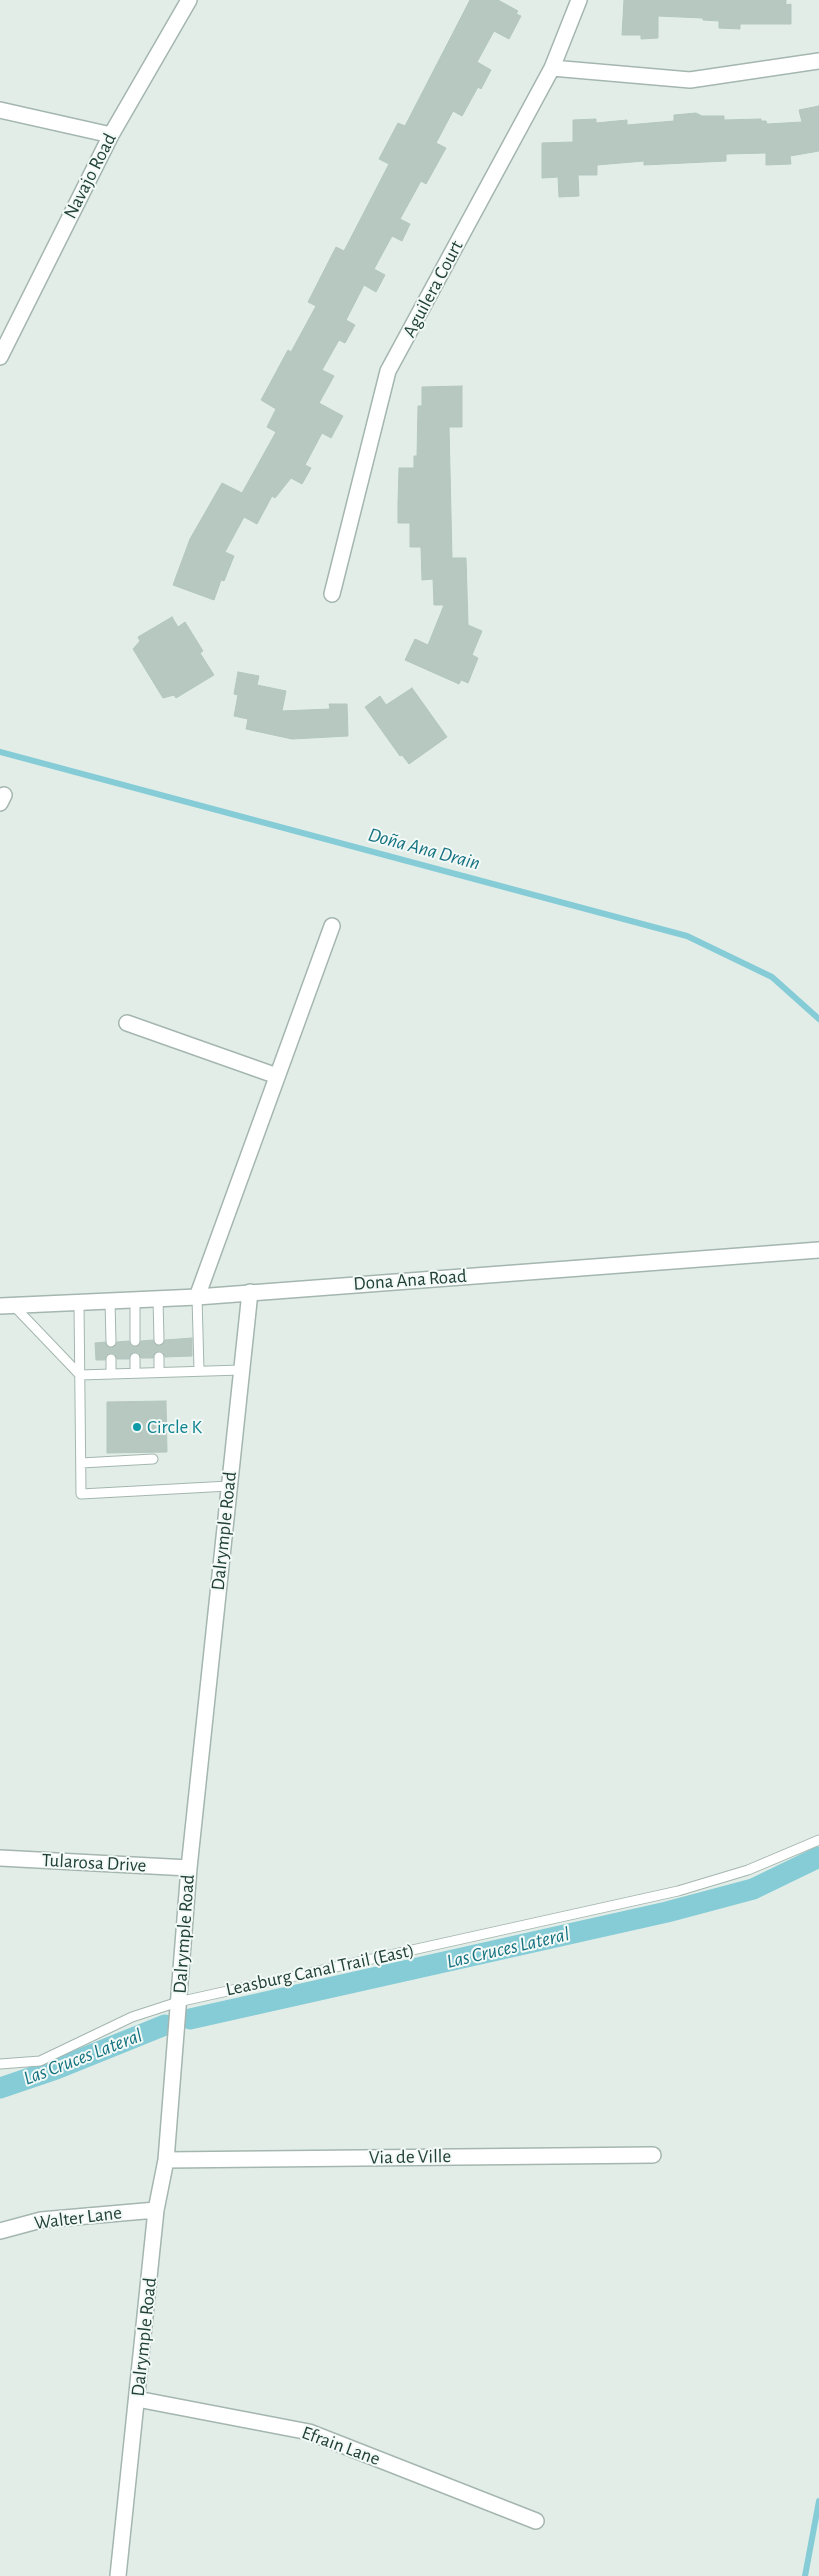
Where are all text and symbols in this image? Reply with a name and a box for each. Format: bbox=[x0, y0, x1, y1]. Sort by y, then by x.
street label: Navajo Road bbox=[59, 129, 121, 223]
street label: Aguilera Court bbox=[398, 237, 468, 341]
water label: Doña Ana Drain bbox=[365, 823, 483, 875]
street label: Dona Ana Road bbox=[353, 1265, 467, 1295]
place label: Circle K bbox=[147, 1416, 202, 1438]
marker: Circle K bbox=[131, 1421, 143, 1433]
street label: Dalrymple Road bbox=[206, 1470, 242, 1592]
street label: Tularosa Drive bbox=[41, 1849, 147, 1877]
street label: Dalrymple Road bbox=[168, 1874, 200, 1994]
water label: Las Cruces Lateral bbox=[444, 1922, 572, 1974]
street label: Leasburg Canal Trail (East) bbox=[224, 1939, 416, 2001]
water label: Las Cruces Lateral bbox=[20, 2023, 146, 2091]
street label: Via de Ville bbox=[369, 2145, 451, 2169]
street label: Walter Lane bbox=[33, 2201, 123, 2235]
street label: Dalrymple Road bbox=[126, 2276, 162, 2398]
street label: Efrain Lane bbox=[299, 2421, 383, 2471]

